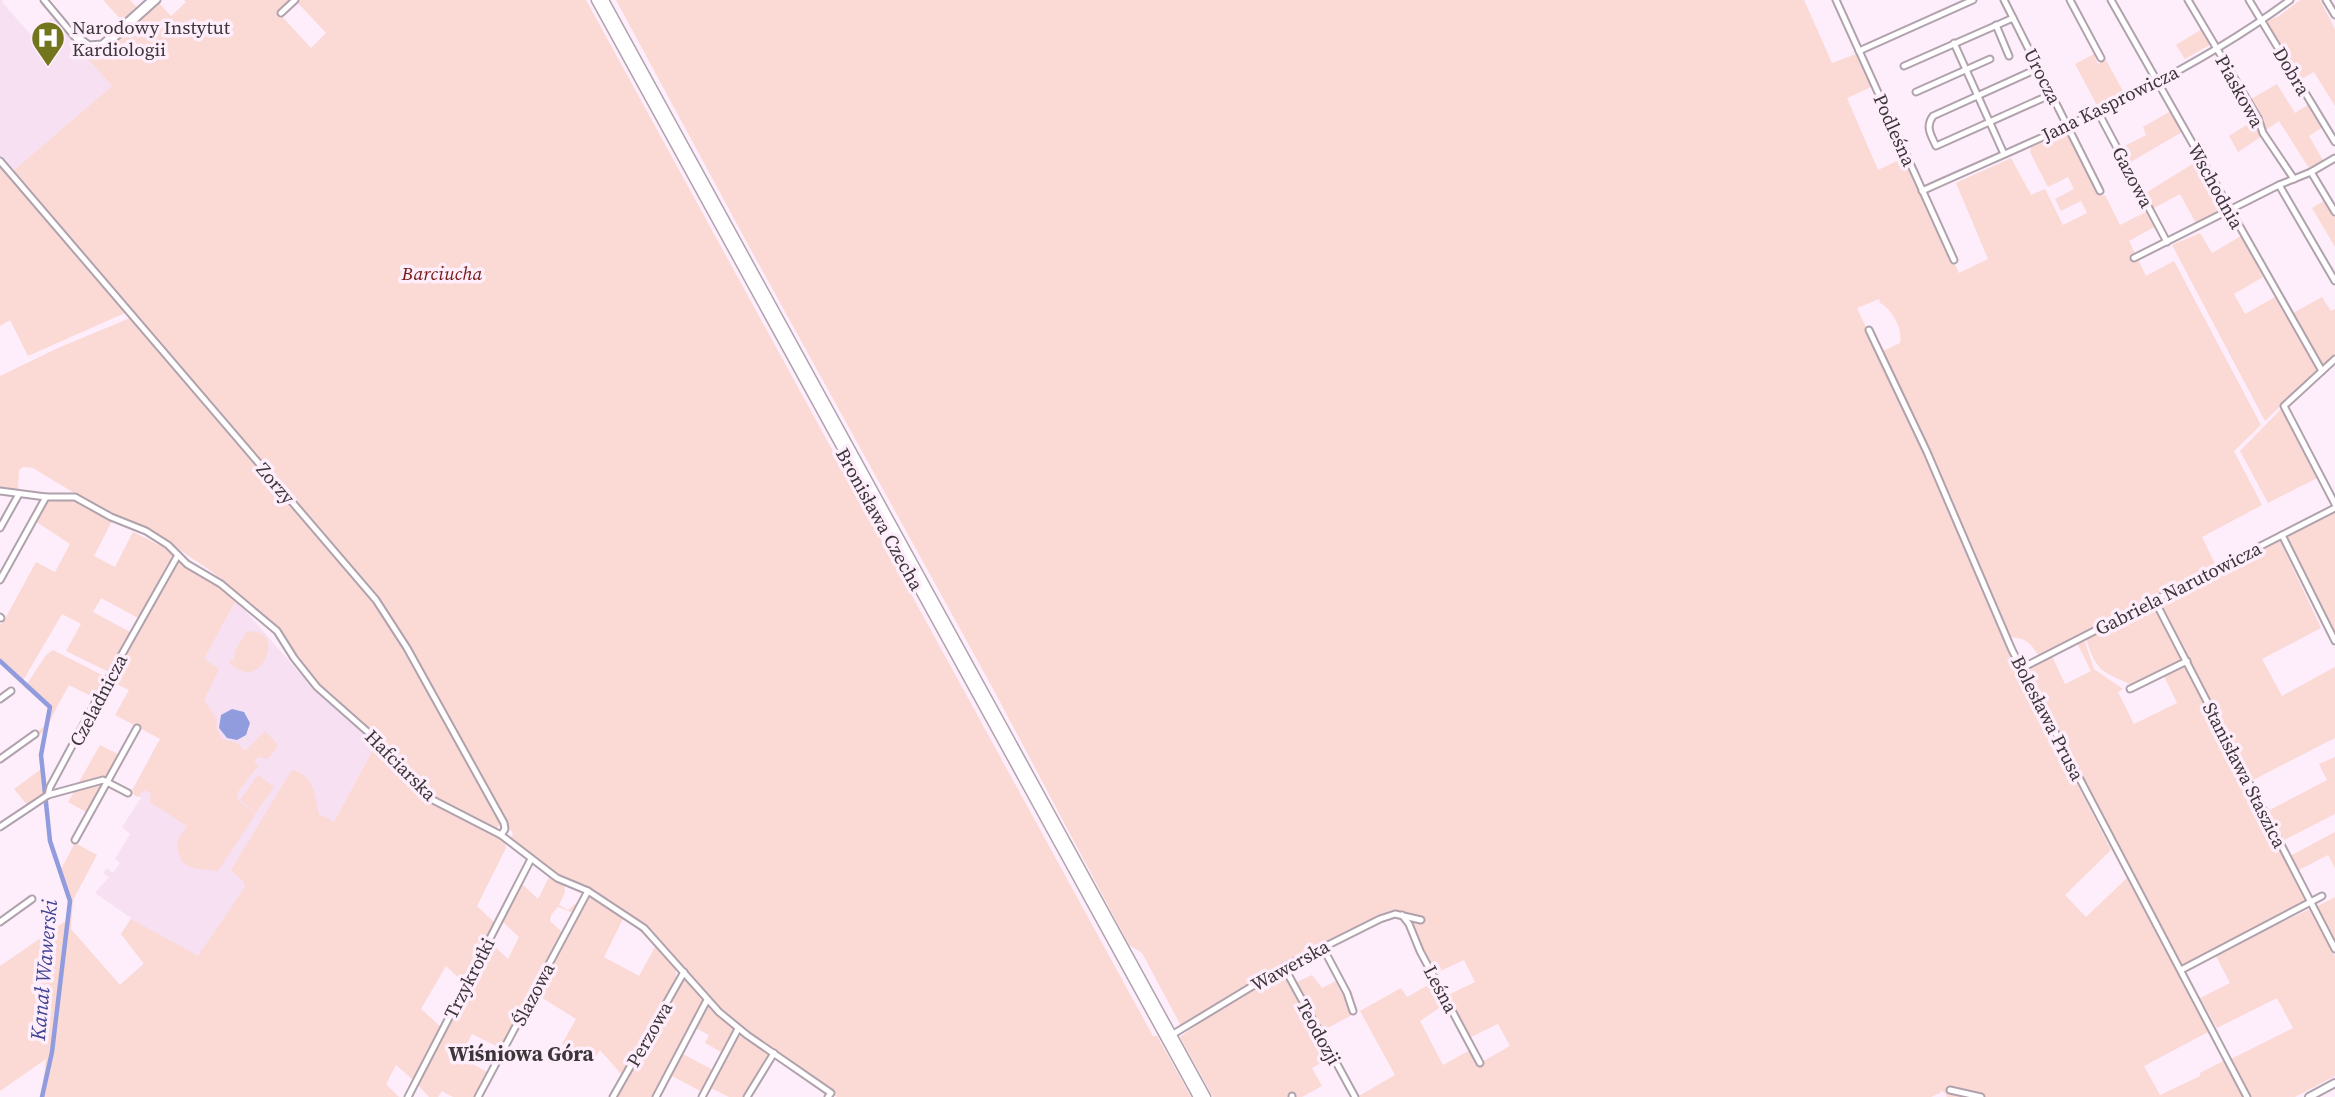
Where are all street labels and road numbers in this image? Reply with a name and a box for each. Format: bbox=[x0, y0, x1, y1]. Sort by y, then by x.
street label: Dobra bbox=[2267, 42, 2317, 100]
street label: Urocza bbox=[2018, 44, 2068, 109]
street label: Piaskowa bbox=[2209, 50, 2271, 132]
street label: Jana Kasprowicza bbox=[2036, 58, 2183, 148]
street label: Podleśna bbox=[1868, 90, 1923, 171]
street label: Wschodnia bbox=[2182, 139, 2250, 234]
street label: Gazowa bbox=[2106, 142, 2160, 212]
street label: Bronisława Czecha bbox=[830, 443, 930, 595]
street label: Zorzy bbox=[251, 457, 302, 510]
street label: Gabriela Narutowicza bbox=[2090, 535, 2266, 641]
street label: Czeladnicza bbox=[63, 649, 133, 751]
street label: Bolesława Prusa bbox=[2005, 651, 2091, 785]
street label: Stanisława Staszica bbox=[2197, 698, 2293, 853]
street label: Hafciarska bbox=[360, 724, 443, 807]
street label: Trzykrotki bbox=[438, 933, 501, 1023]
street label: Wawerska bbox=[1246, 933, 1334, 997]
street label: Ślazowa bbox=[506, 958, 561, 1030]
street label: Leśna bbox=[1418, 961, 1464, 1018]
street label: Teodozji bbox=[1290, 995, 1348, 1070]
street label: Perzowa bbox=[620, 996, 678, 1071]

